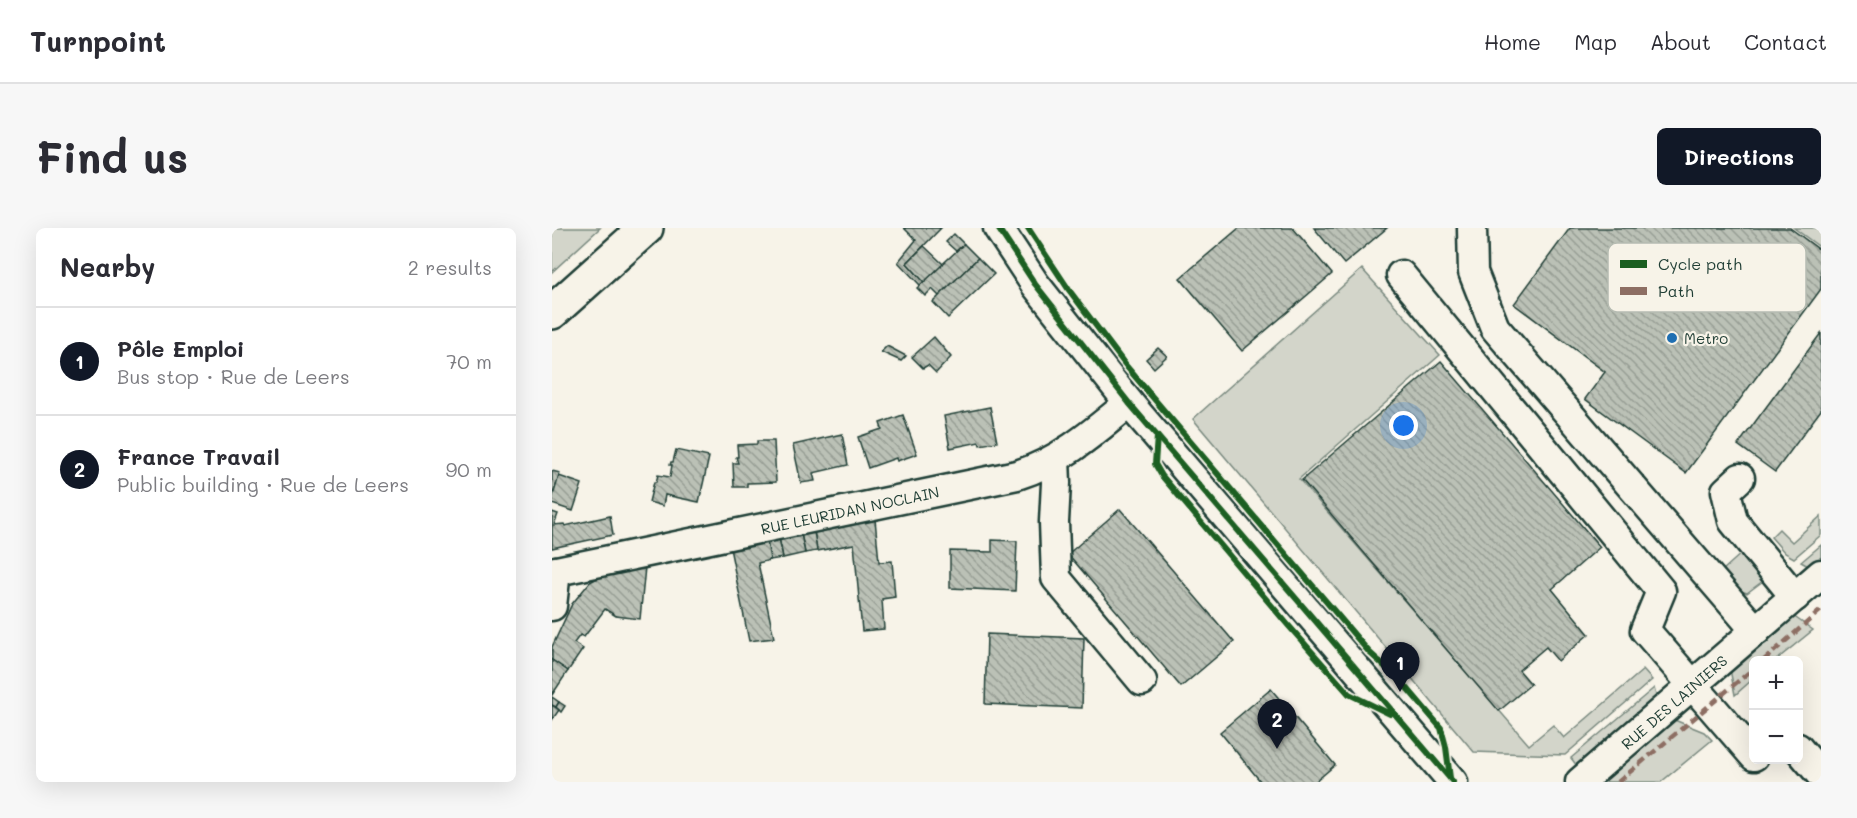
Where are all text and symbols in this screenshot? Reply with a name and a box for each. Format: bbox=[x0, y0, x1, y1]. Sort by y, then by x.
text: Turnpoint bbox=[30, 23, 166, 59]
text: Home bbox=[1484, 28, 1541, 55]
text: Map bbox=[1574, 28, 1617, 55]
text: About bbox=[1650, 28, 1711, 55]
text: Contact bbox=[1744, 28, 1827, 55]
button: Directions bbox=[1657, 128, 1821, 185]
text: Find us bbox=[36, 129, 188, 184]
legend bbox=[1608, 243, 1806, 312]
text: Nearby bbox=[60, 250, 155, 284]
text: Cycle path bbox=[1658, 253, 1742, 274]
text: 2 results bbox=[408, 254, 492, 280]
text: Path bbox=[1658, 280, 1694, 301]
place label: Metro bbox=[1684, 328, 1728, 348]
marker: Metro bbox=[1665, 331, 1679, 345]
text: Pôle Emploi bbox=[117, 334, 245, 363]
text: 1 bbox=[75, 348, 84, 374]
text: 70 m bbox=[446, 348, 492, 374]
text: Bus stop · Rue de Leers bbox=[117, 363, 350, 389]
your location bbox=[1389, 411, 1418, 440]
text: France Travail bbox=[117, 442, 280, 471]
text: 2 bbox=[74, 456, 85, 482]
text: 90 m bbox=[446, 456, 492, 482]
text: Public building · Rue de Leers bbox=[117, 471, 409, 497]
street label: RUE LEURIDAN NOCLAIN bbox=[759, 481, 941, 539]
pin: 1 bbox=[1380, 642, 1420, 692]
street label: RUE DES LAINIERS bbox=[1617, 650, 1731, 754]
map controls bbox=[1749, 656, 1803, 764]
button: + bbox=[1749, 656, 1803, 710]
pin: 2 bbox=[1258, 700, 1296, 749]
button: − bbox=[1749, 710, 1803, 764]

